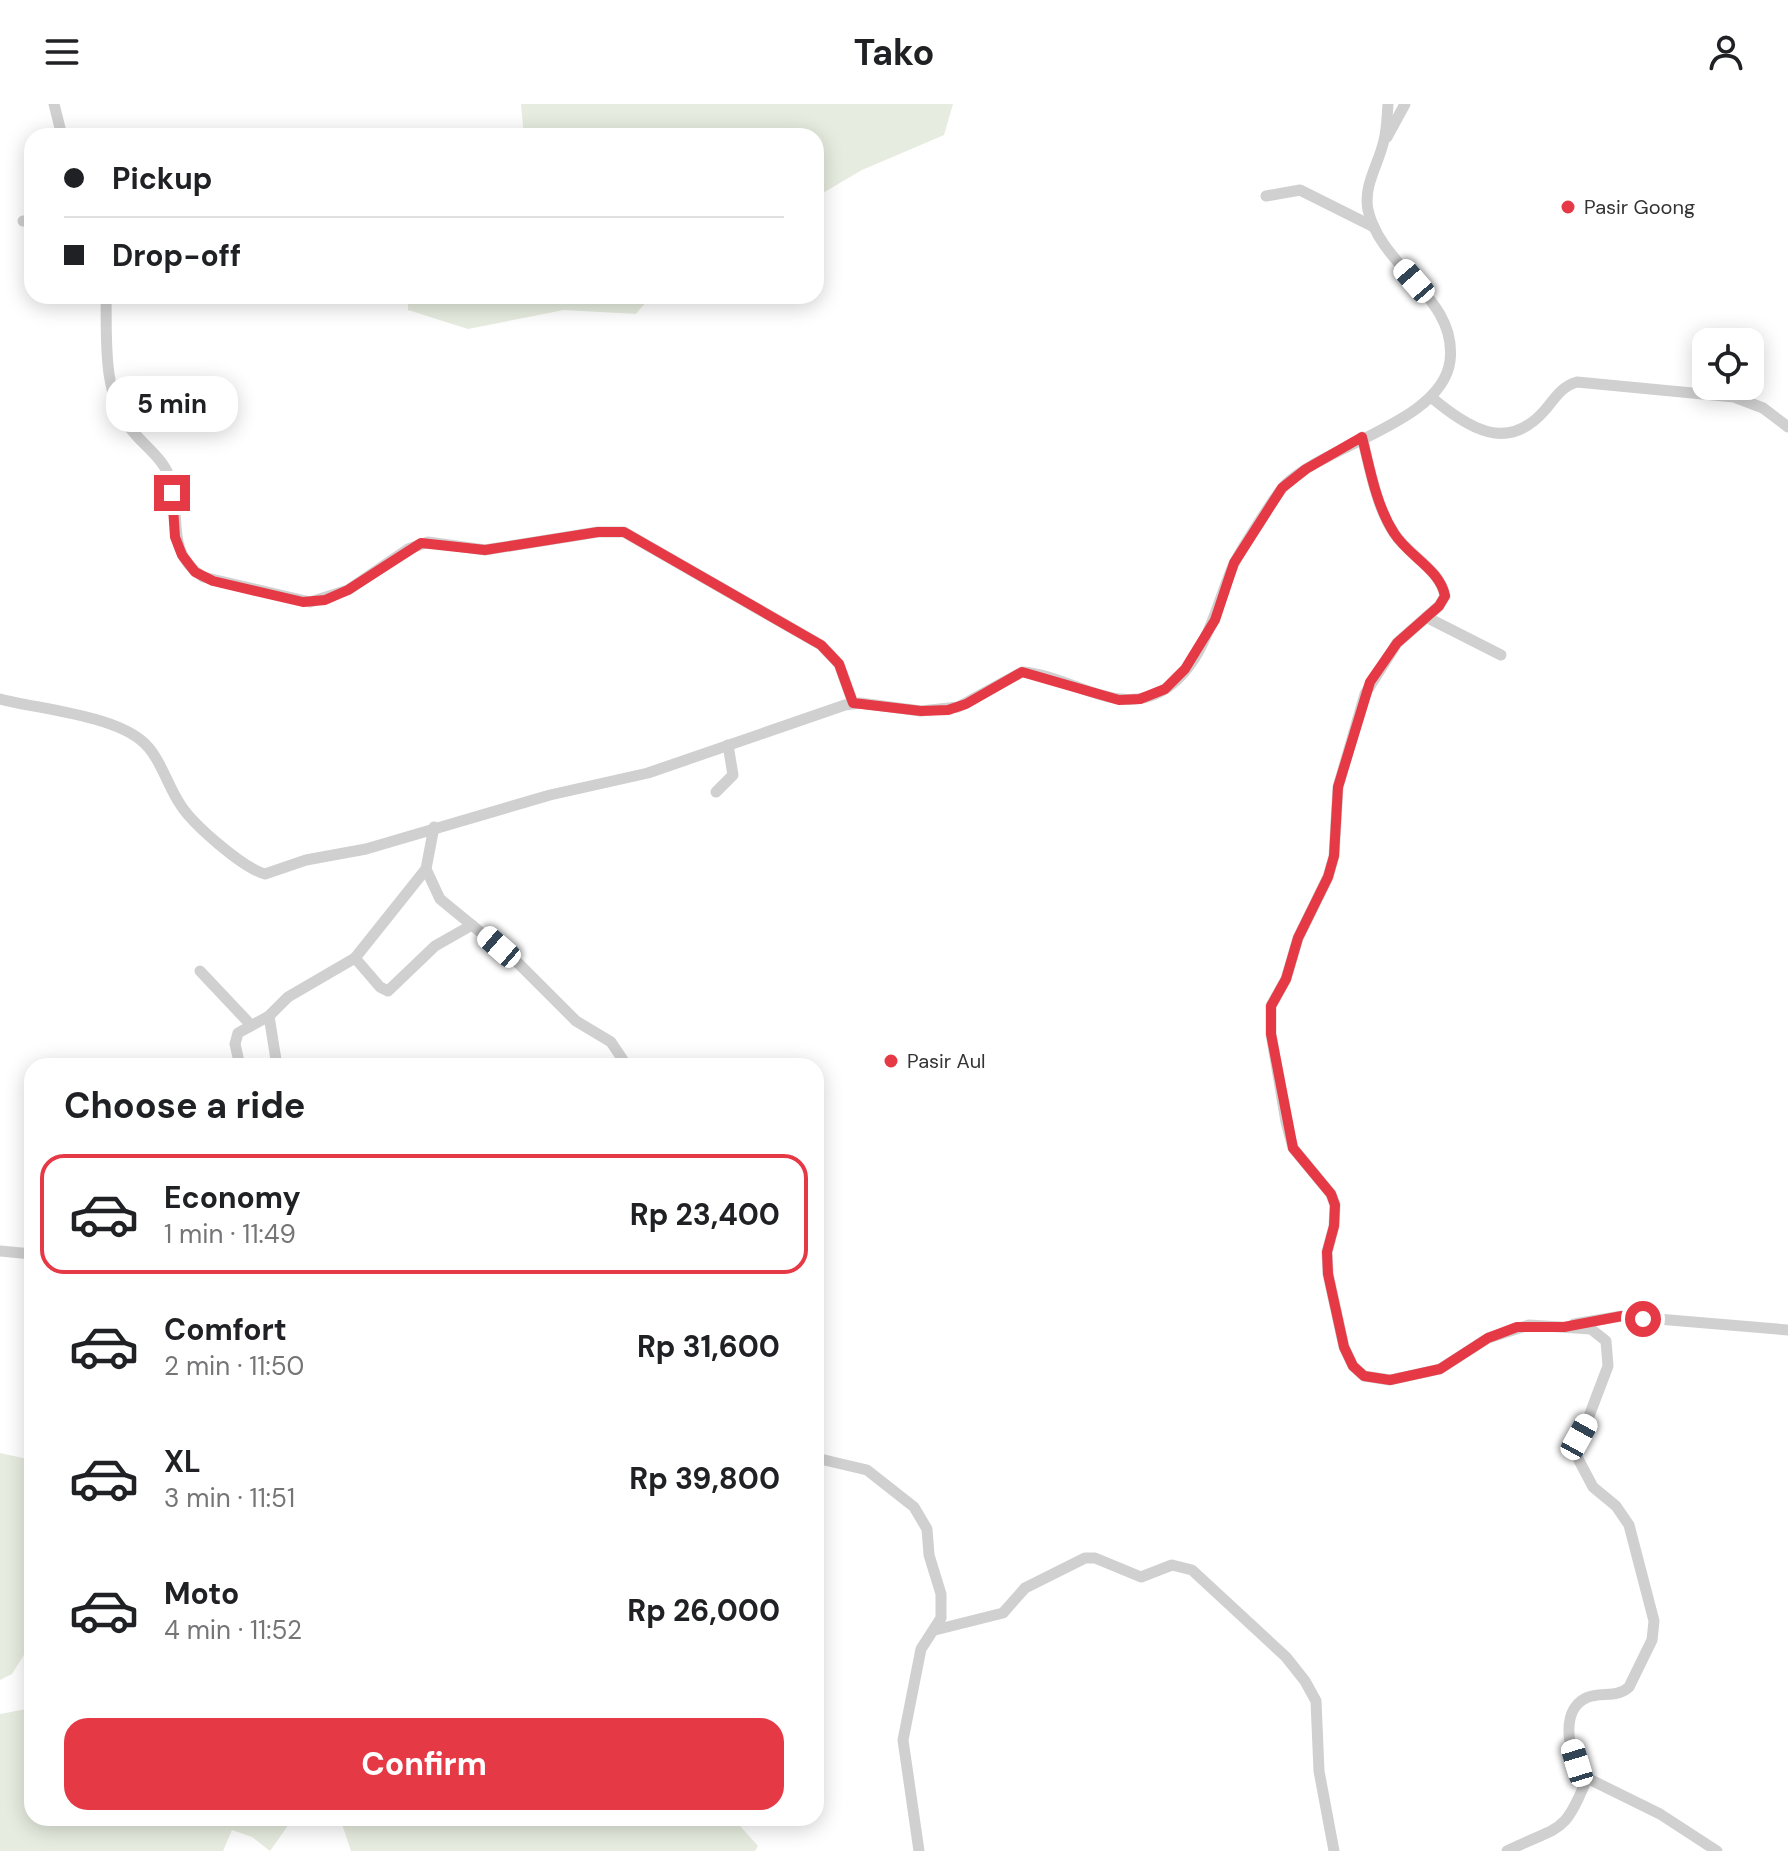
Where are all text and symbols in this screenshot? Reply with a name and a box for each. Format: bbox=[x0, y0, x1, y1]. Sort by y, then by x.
text: Tako bbox=[854, 29, 934, 76]
icon: menu bbox=[40, 30, 84, 74]
icon: person bbox=[1704, 30, 1748, 74]
text: Pickup bbox=[112, 159, 212, 198]
place label: Pasir Goong bbox=[1584, 194, 1695, 220]
marker: Pasir Goong bbox=[1559, 198, 1577, 216]
text: Drop-off bbox=[112, 236, 241, 275]
car bbox=[1389, 255, 1439, 307]
map controls bbox=[1692, 328, 1764, 400]
button: locate bbox=[1692, 328, 1764, 400]
callout: 5 min bbox=[106, 377, 238, 433]
text: 5 min bbox=[137, 387, 207, 421]
route end bbox=[154, 475, 190, 511]
car bbox=[473, 922, 525, 972]
place label: Pasir Aul bbox=[907, 1048, 986, 1074]
marker: Pasir Aul bbox=[882, 1052, 900, 1070]
text: Choose a ride bbox=[64, 1082, 305, 1129]
icon: car bbox=[68, 1178, 140, 1250]
text: Economy bbox=[164, 1178, 301, 1217]
text: Rp 23,400 bbox=[630, 1195, 780, 1234]
text: 1 min · 11:49 bbox=[164, 1217, 296, 1251]
route start bbox=[1625, 1301, 1661, 1337]
icon: car bbox=[68, 1310, 140, 1382]
text: Comfort bbox=[164, 1310, 287, 1349]
text: Rp 31,600 bbox=[637, 1327, 780, 1366]
text: 2 min · 11:50 bbox=[164, 1349, 304, 1383]
car bbox=[1557, 1410, 1601, 1464]
icon: car bbox=[68, 1442, 140, 1514]
text: XL bbox=[164, 1442, 201, 1481]
text: Rp 39,800 bbox=[629, 1459, 780, 1498]
text: 3 min · 11:51 bbox=[164, 1481, 295, 1515]
icon: car bbox=[68, 1574, 140, 1646]
text: Moto bbox=[164, 1574, 239, 1613]
text: Rp 26,000 bbox=[627, 1591, 780, 1630]
text: 4 min · 11:52 bbox=[164, 1613, 302, 1647]
button: Confirm bbox=[64, 1718, 784, 1810]
car bbox=[1559, 1737, 1595, 1789]

